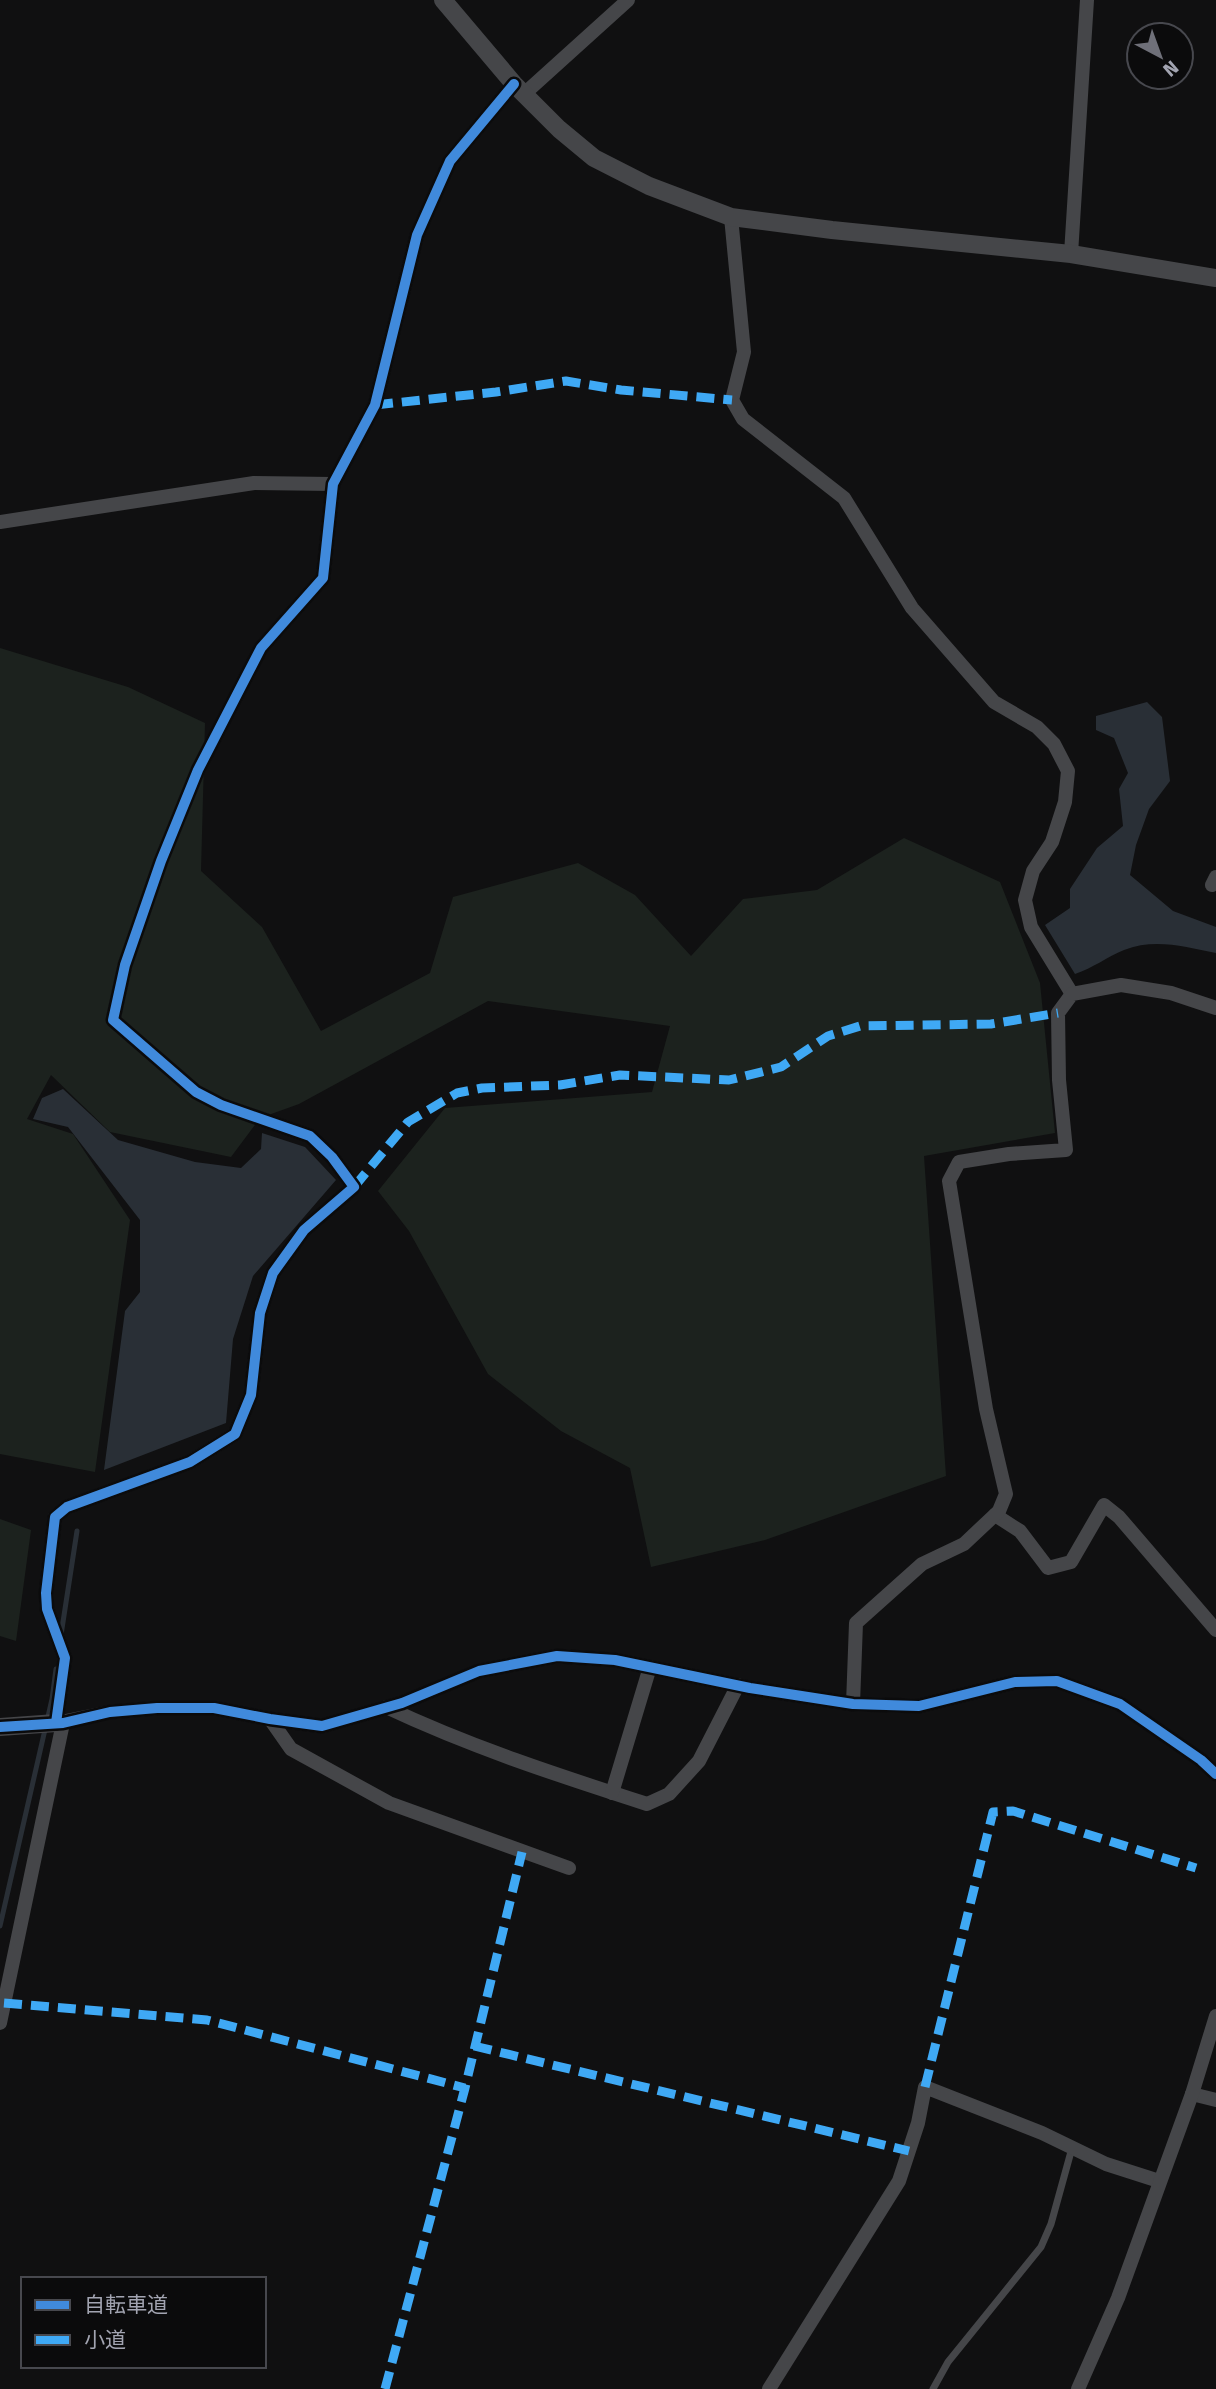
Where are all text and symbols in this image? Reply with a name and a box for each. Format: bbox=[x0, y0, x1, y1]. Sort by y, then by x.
north arrow bbox=[1125, 21, 1195, 91]
text: N bbox=[1159, 56, 1183, 81]
legend bbox=[21, 2277, 266, 2368]
text: 自転車道 bbox=[84, 2292, 168, 2318]
text: 小道 bbox=[84, 2327, 126, 2353]

